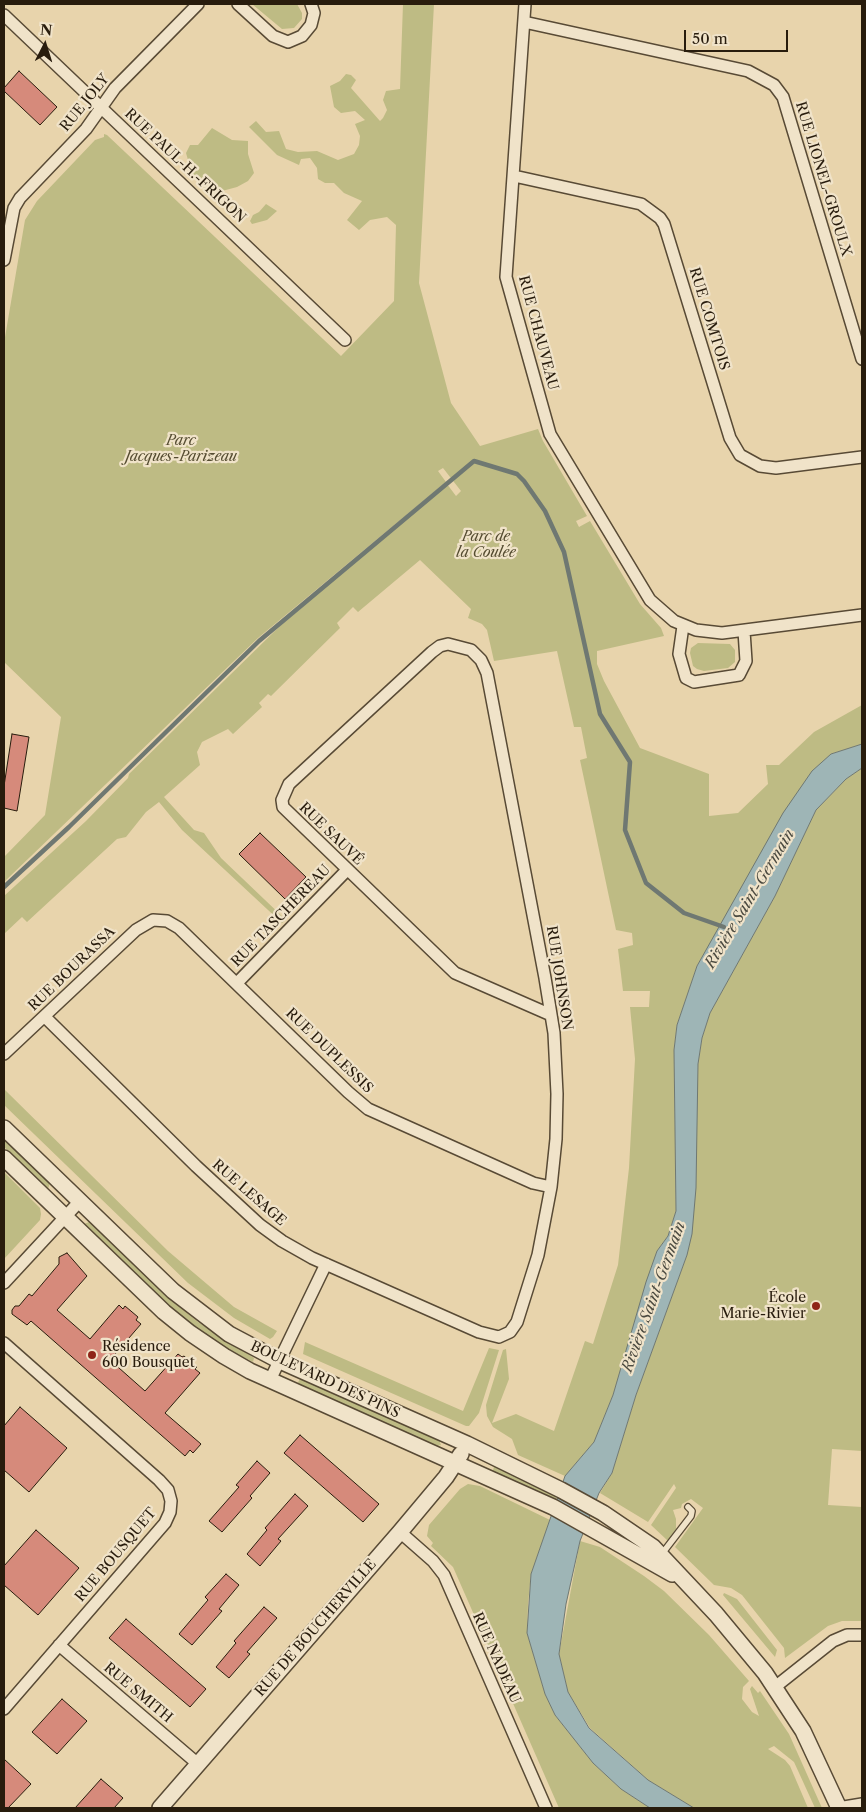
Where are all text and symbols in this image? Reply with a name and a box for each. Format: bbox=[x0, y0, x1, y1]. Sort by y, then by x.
north arrow bbox=[20, 20, 70, 70]
scale bar bbox=[686, 20, 790, 52]
text: N bbox=[39, 21, 53, 40]
text: 50 m bbox=[692, 29, 728, 48]
street label: RUE JOLY bbox=[57, 71, 113, 135]
street label: RUE LIONEL-GROULX bbox=[791, 100, 855, 258]
street label: RUE PAUL-H.-FRIGON bbox=[121, 105, 249, 227]
street label: RUE COMTOIS bbox=[685, 266, 733, 372]
street label: RUE CHAUVEAU bbox=[515, 274, 561, 392]
park label: Parc Jacques-Parizeau bbox=[125, 433, 237, 466]
park label: Parc de la Coulée bbox=[456, 529, 516, 562]
street label: RUE SAUVÉ bbox=[295, 799, 367, 869]
water label: Rivière Saint-Germain bbox=[701, 826, 799, 972]
street label: RUE TASCHEREAU bbox=[228, 861, 334, 971]
street label: RUE BOURASSA bbox=[25, 923, 119, 1015]
street label: RUE JOHNSON bbox=[542, 924, 576, 1032]
street label: RUE DUPLESSIS bbox=[282, 1005, 376, 1097]
street label: RUE LESAGE bbox=[209, 1156, 289, 1230]
water label: Rivière Saint-Germain bbox=[618, 1219, 690, 1375]
place label: École Marie-Rivier bbox=[720, 1290, 806, 1322]
marker: École Marie-Rivier bbox=[810, 1300, 822, 1312]
street label: BOULEVARD DES PINS bbox=[248, 1338, 402, 1422]
place label: Résidence 600 Bousquet bbox=[102, 1339, 195, 1371]
marker: Résidence 600 Bousquet bbox=[86, 1349, 98, 1361]
street label: RUE BOUSQUET bbox=[72, 1505, 160, 1605]
street label: RUE DE BOUCHERVILLE bbox=[252, 1556, 380, 1700]
street label: RUE NADEAU bbox=[468, 1610, 524, 1706]
street label: RUE SMITH bbox=[100, 1659, 176, 1727]

